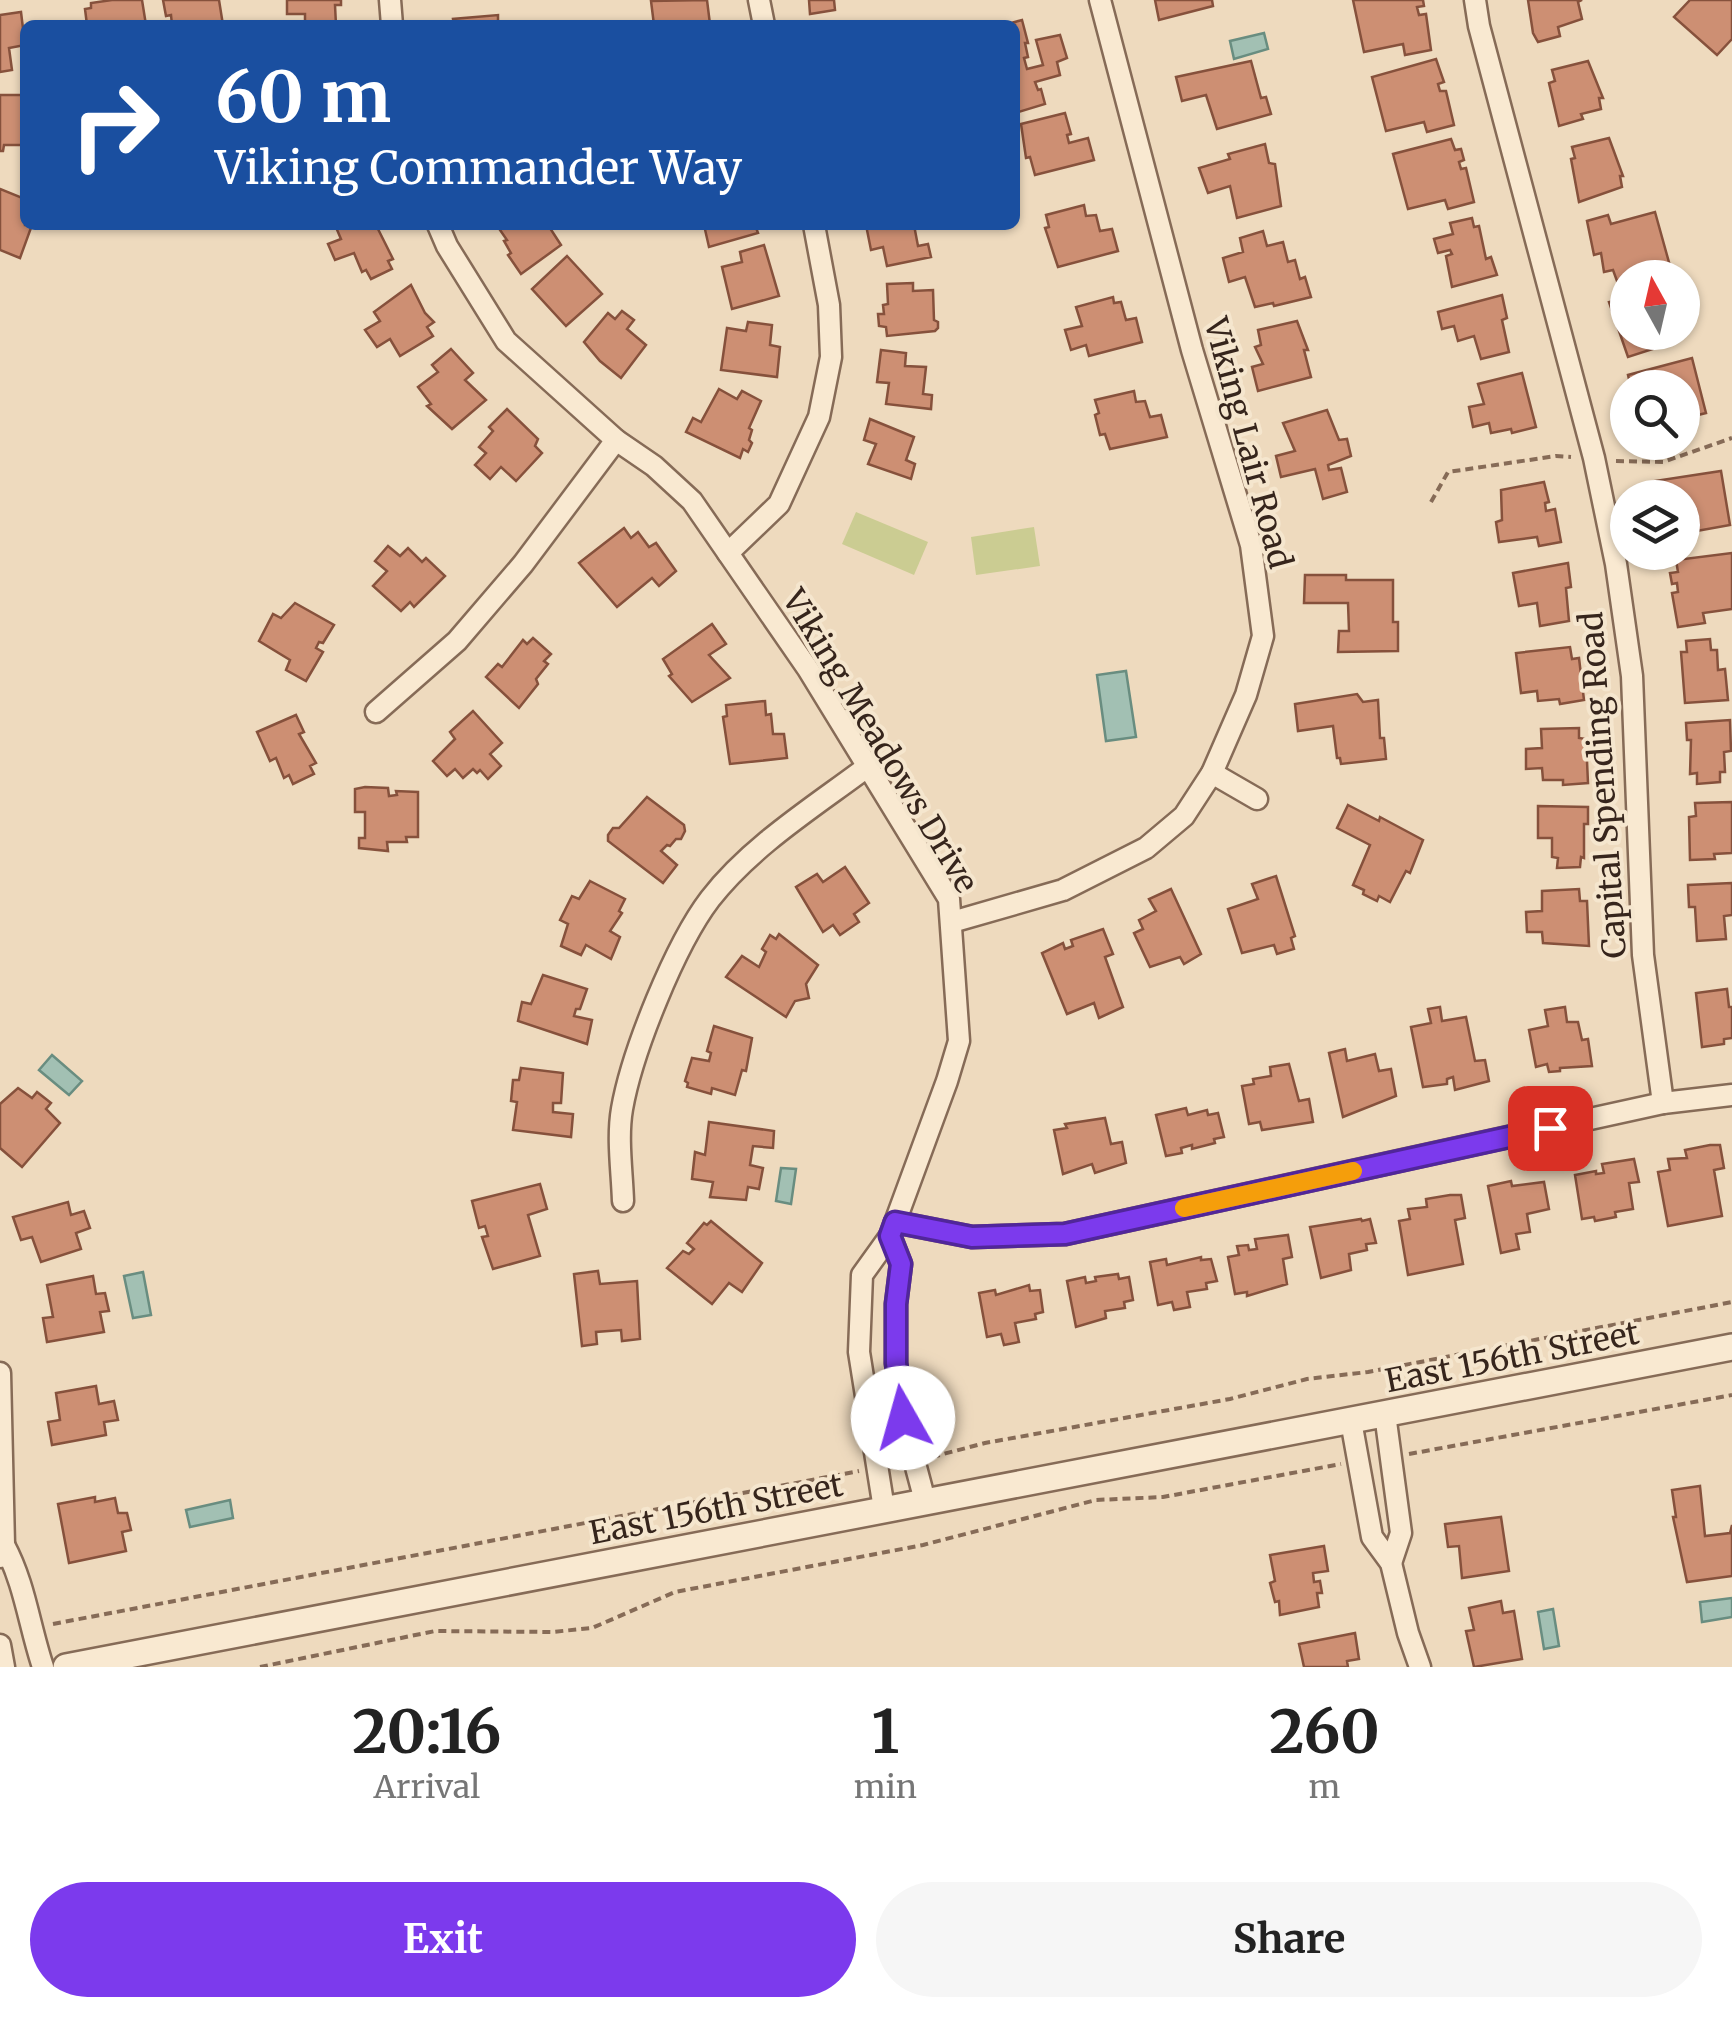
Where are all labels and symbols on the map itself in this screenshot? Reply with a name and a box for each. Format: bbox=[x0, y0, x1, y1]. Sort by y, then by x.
north arrow bbox=[1610, 260, 1700, 350]
street label: Viking Lair Road bbox=[1195, 312, 1301, 573]
street label: Viking Meadows Drive bbox=[773, 581, 986, 900]
street label: Capital Spending Road bbox=[1571, 610, 1635, 960]
pin bbox=[1508, 1086, 1593, 1171]
street label: East 156th Street bbox=[1382, 1313, 1643, 1401]
position arrow bbox=[851, 1366, 955, 1470]
street label: East 156th Street bbox=[586, 1465, 847, 1553]

